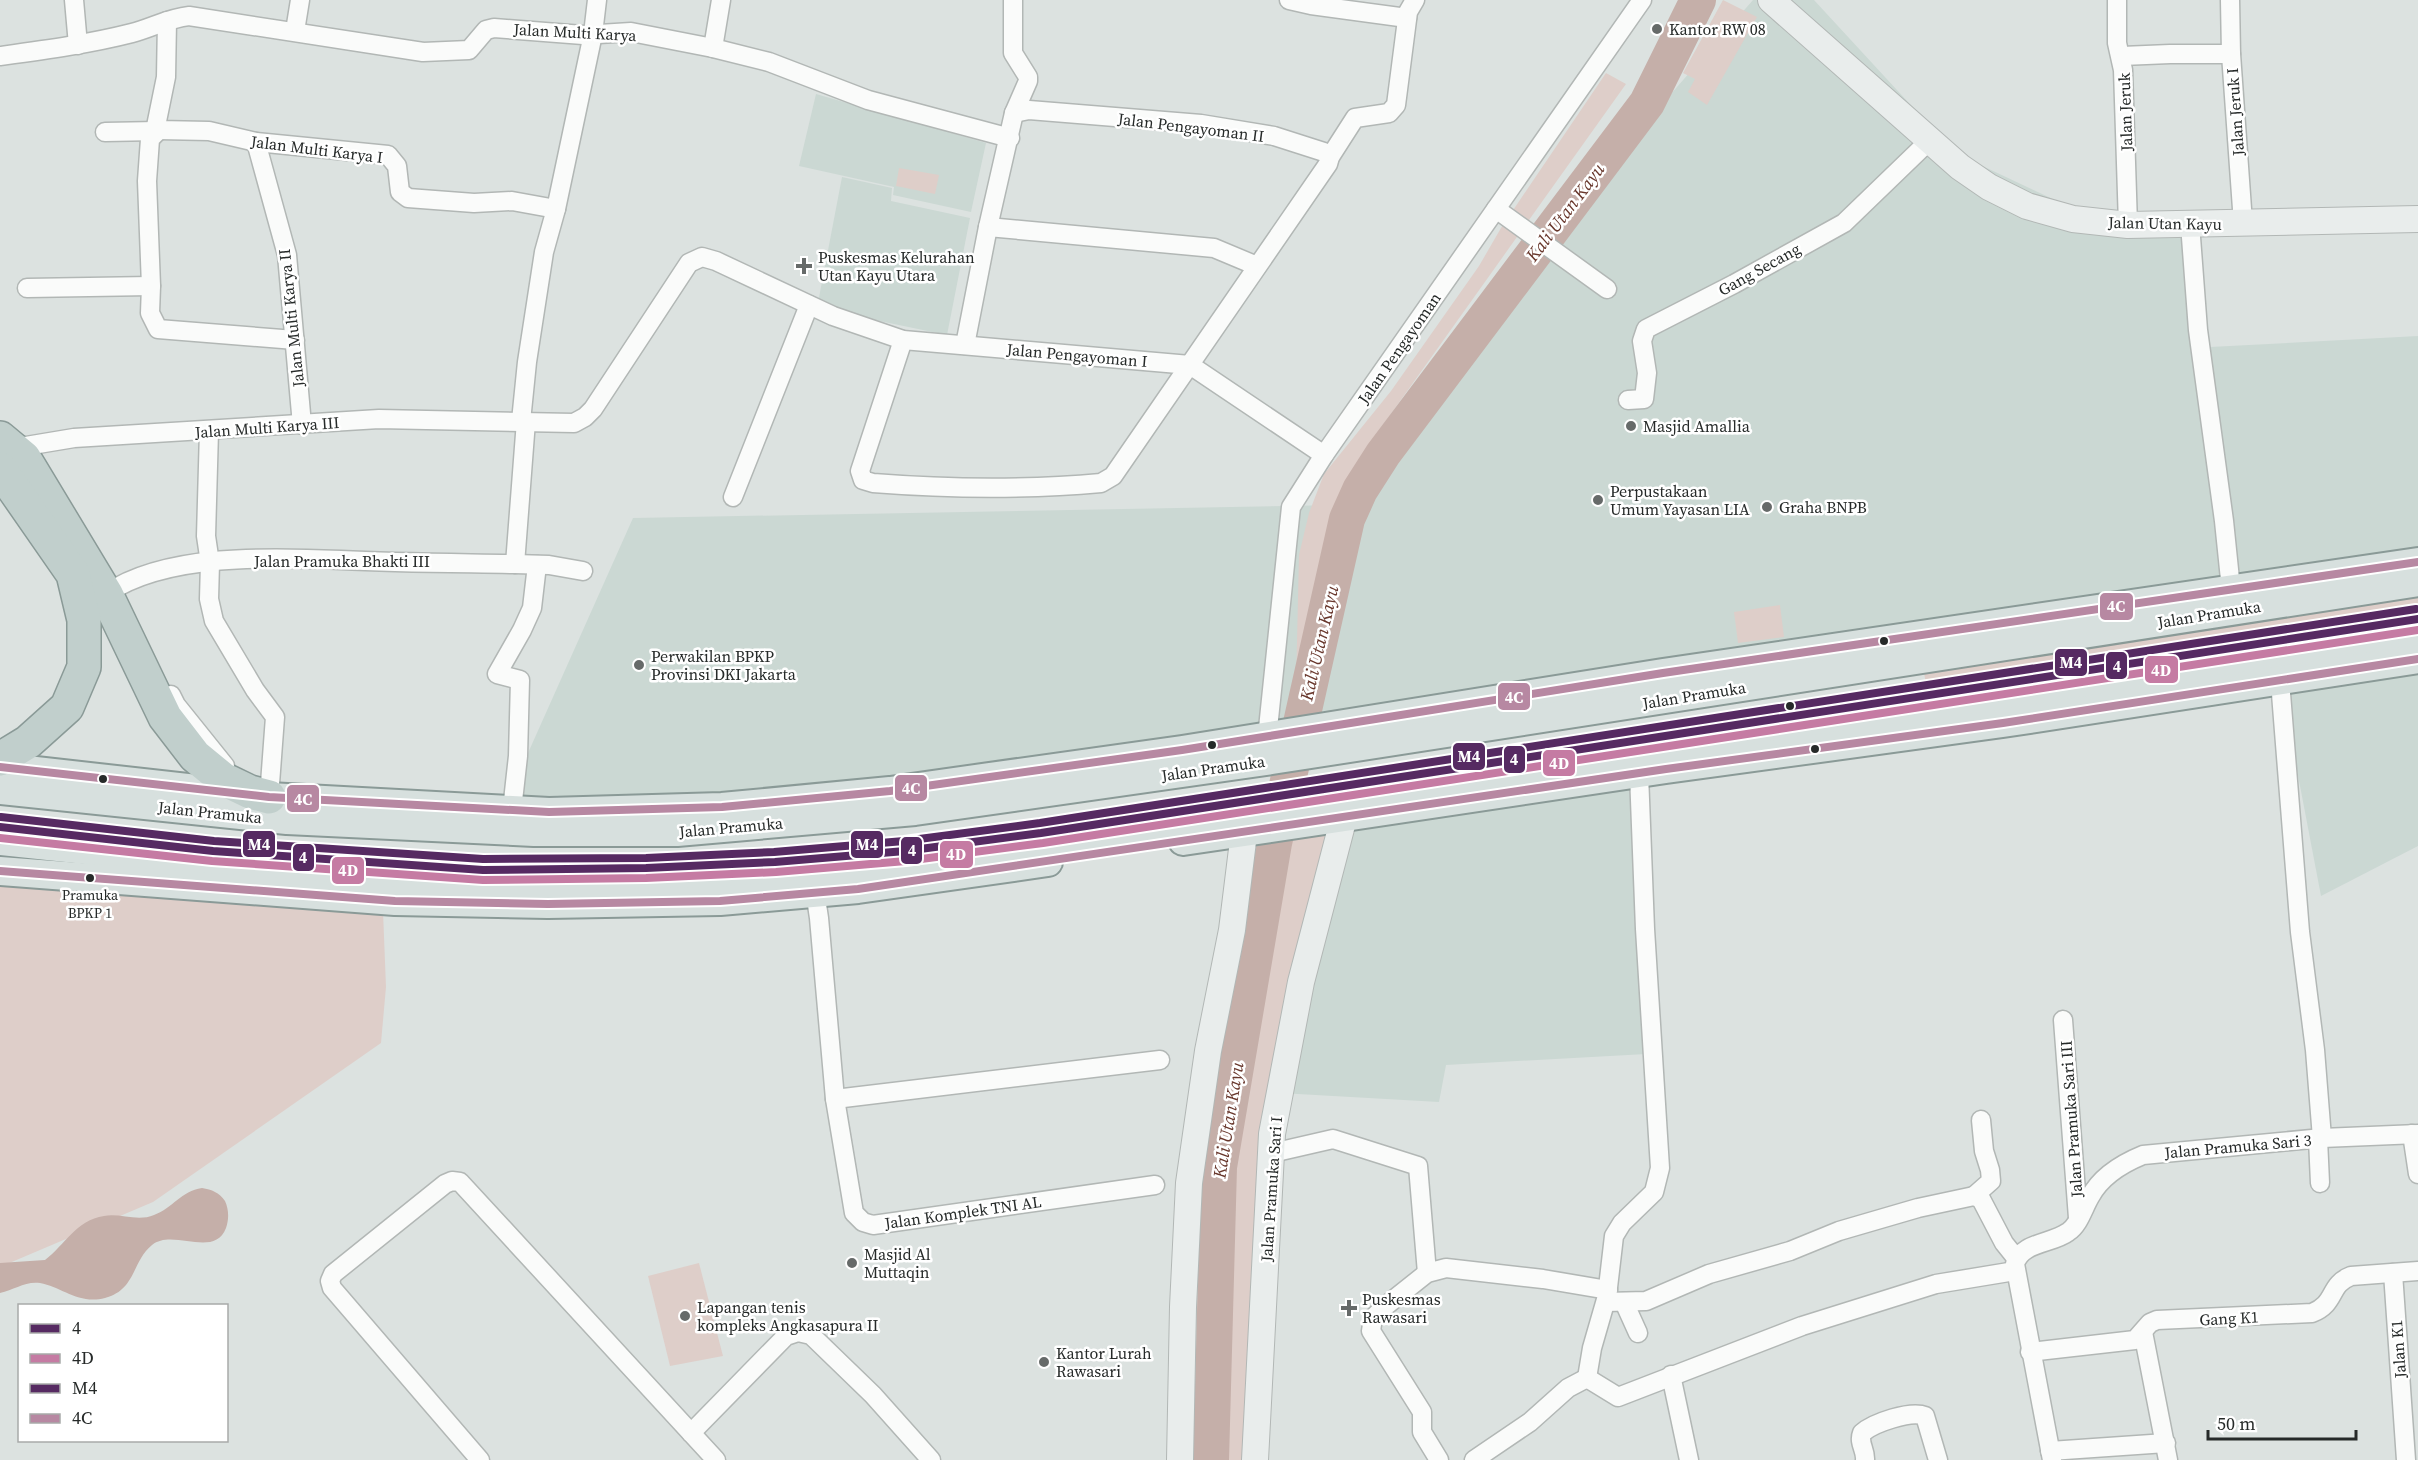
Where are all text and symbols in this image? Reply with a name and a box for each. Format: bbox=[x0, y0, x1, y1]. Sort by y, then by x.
street label: Jalan Multi Karya bbox=[512, 18, 638, 46]
place label: Kantor RW 08 bbox=[1669, 18, 1766, 40]
marker: Kantor RW 08 bbox=[1650, 22, 1664, 36]
street label: Jalan Jeruk I bbox=[2221, 67, 2249, 158]
street label: Jalan Jeruk bbox=[2113, 72, 2137, 153]
street label: Jalan Pengayoman II bbox=[1116, 107, 1265, 147]
street label: Jalan Multi Karya I bbox=[249, 130, 384, 168]
water label: Kali Utan Kayu bbox=[1519, 157, 1611, 267]
street label: Jalan Utan Kayu bbox=[2107, 211, 2222, 235]
street label: Gang Secang bbox=[1714, 237, 1804, 301]
place label: Puskesmas Kelurahan Utan Kayu Utara bbox=[818, 246, 975, 286]
street label: Jalan Multi Karya II bbox=[273, 248, 309, 389]
marker: Puskesmas Kelurahan Utan Kayu Utara bbox=[795, 257, 813, 275]
street label: Jalan Pengayoman bbox=[1352, 288, 1446, 409]
street label: Jalan Pengayoman I bbox=[1005, 338, 1148, 372]
street label: Jalan Multi Karya III bbox=[193, 411, 340, 443]
place label: Masjid Amallia bbox=[1643, 415, 1751, 437]
marker: Masjid Amallia bbox=[1624, 419, 1638, 433]
place label: Perpustakaan Umum Yayasan LIA bbox=[1610, 480, 1750, 520]
marker: Perpustakaan Umum Yayasan LIA bbox=[1591, 493, 1605, 507]
place label: Graha BNPB bbox=[1779, 496, 1867, 518]
marker: Graha BNPB bbox=[1760, 500, 1774, 514]
street label: Jalan Pramuka Bhakti III bbox=[253, 550, 430, 572]
water label: Kali Utan Kayu bbox=[1293, 582, 1345, 704]
line badge: 4C bbox=[2099, 592, 2134, 621]
text: 4C bbox=[2107, 595, 2125, 617]
street label: Jalan Pramuka bbox=[2155, 595, 2263, 633]
unlabelled marker bbox=[1878, 635, 1890, 647]
place label: Perwakilan BPKP Provinsi DKI Jakarta bbox=[651, 645, 797, 685]
line badge: M4 bbox=[2054, 648, 2088, 677]
text: M4 bbox=[2059, 651, 2083, 673]
line badge: 4 bbox=[2105, 651, 2128, 680]
text: 4 bbox=[2113, 655, 2122, 677]
line badge: 4D bbox=[2144, 655, 2179, 684]
marker: Perwakilan BPKP Provinsi DKI Jakarta bbox=[632, 658, 646, 672]
text: 4D bbox=[2151, 659, 2171, 681]
street label: Jalan Pramuka bbox=[1640, 676, 1748, 714]
line badge: 4C bbox=[1497, 682, 1531, 711]
text: 4C bbox=[1505, 686, 1523, 708]
unlabelled marker bbox=[1784, 700, 1796, 712]
unlabelled marker bbox=[1206, 739, 1218, 751]
line badge: M4 bbox=[1452, 742, 1486, 771]
unlabelled marker bbox=[1809, 743, 1821, 755]
text: M4 bbox=[1457, 745, 1481, 767]
line badge: 4 bbox=[1503, 745, 1526, 774]
text: 4 bbox=[1510, 748, 1519, 770]
line badge: 4D bbox=[1542, 749, 1576, 777]
street label: Jalan Pramuka bbox=[1159, 750, 1267, 786]
text: 4D bbox=[1549, 752, 1569, 774]
unlabelled marker bbox=[97, 773, 109, 785]
line badge: 4C bbox=[894, 774, 928, 802]
text: 4C bbox=[902, 777, 920, 799]
line badge: 4C bbox=[286, 784, 320, 813]
text: 4C bbox=[294, 788, 312, 810]
street label: Jalan Pramuka bbox=[156, 796, 264, 828]
street label: Jalan Pramuka bbox=[677, 811, 785, 843]
line badge: M4 bbox=[242, 830, 276, 858]
line badge: M4 bbox=[850, 830, 884, 859]
text: M4 bbox=[247, 833, 271, 855]
text: M4 bbox=[855, 833, 879, 855]
line badge: 4 bbox=[900, 836, 923, 865]
text: 4 bbox=[908, 839, 917, 861]
line badge: 4D bbox=[939, 840, 974, 869]
line badge: 4 bbox=[292, 843, 315, 872]
text: 4D bbox=[946, 843, 966, 865]
text: 4 bbox=[299, 846, 308, 868]
line badge: 4D bbox=[331, 856, 365, 885]
text: 4D bbox=[338, 859, 358, 881]
marker: Pramuka BPKP 1 bbox=[84, 872, 96, 884]
place label: Pramuka BPKP 1 bbox=[62, 885, 119, 923]
street label: Jalan Pramuka Sari III bbox=[2055, 1040, 2088, 1199]
water label: Kali Utan Kayu bbox=[1206, 1059, 1250, 1181]
street label: Jalan Pramuka Sari I bbox=[1255, 1116, 1287, 1263]
street label: Jalan Pramuka Sari 3 bbox=[2163, 1129, 2312, 1163]
street label: Jalan Komplek TNI AL bbox=[882, 1190, 1043, 1234]
place label: Masjid Al Muttaqin bbox=[864, 1243, 931, 1283]
marker: Masjid Al Muttaqin bbox=[845, 1256, 859, 1270]
place label: Puskesmas Rawasari bbox=[1362, 1288, 1441, 1328]
place label: Lapangan tenis kompleks Angkasapura II bbox=[697, 1296, 879, 1336]
marker: Puskesmas Rawasari bbox=[1340, 1299, 1358, 1317]
legend bbox=[18, 1304, 228, 1442]
street label: Gang K1 bbox=[2199, 1305, 2259, 1331]
marker: Lapangan tenis kompleks Angkasapura II bbox=[678, 1309, 692, 1323]
text: 4 bbox=[72, 1315, 81, 1340]
street label: Jalan K1 bbox=[2385, 1319, 2411, 1380]
place label: Kantor Lurah Rawasari bbox=[1056, 1342, 1152, 1382]
text: 4D bbox=[72, 1345, 94, 1370]
marker: Kantor Lurah Rawasari bbox=[1037, 1355, 1051, 1369]
text: M4 bbox=[72, 1375, 97, 1400]
scale bar bbox=[2208, 1403, 2356, 1441]
text: 4C bbox=[72, 1405, 92, 1430]
text: 50 m bbox=[2217, 1411, 2255, 1436]

